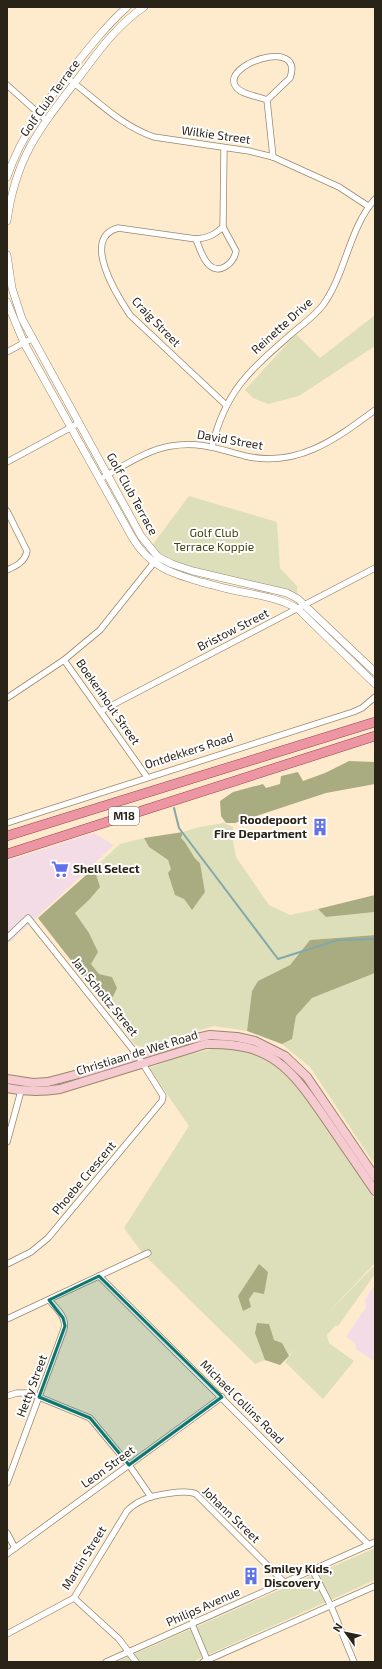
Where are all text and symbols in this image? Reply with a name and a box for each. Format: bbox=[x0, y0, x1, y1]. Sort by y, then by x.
street label: Golf Club Terrace bbox=[17, 56, 82, 139]
street label: Wilkie Street bbox=[181, 122, 252, 146]
street label: Craig Street bbox=[129, 293, 184, 349]
street label: Reinette Drive bbox=[248, 294, 315, 356]
street label: David Street bbox=[196, 426, 265, 452]
street label: Golf Club Terrace bbox=[104, 450, 161, 537]
park label: Golf Club Terrace Koppie bbox=[174, 525, 254, 553]
street label: Bristow Street bbox=[194, 605, 271, 653]
street label: Boekenhout Street bbox=[74, 656, 144, 747]
street label: Ontdekkers Road bbox=[142, 729, 235, 771]
road number: M18 bbox=[109, 807, 139, 825]
place label: Roodepoort Fire Department bbox=[214, 812, 307, 840]
building icon: Roodepoort Fire Department bbox=[310, 817, 330, 837]
supermarket icon: Shell Select bbox=[50, 859, 70, 879]
place label: Shell Select bbox=[73, 861, 140, 875]
street label: Jan Scholtz Street bbox=[70, 954, 142, 1039]
street label: Christiaan de Wet Road bbox=[74, 1027, 199, 1077]
street label: Phoebe Crescent bbox=[49, 1138, 118, 1217]
street label: Hetty Street bbox=[13, 1352, 50, 1419]
street label: Michael Collins Road bbox=[198, 1357, 287, 1446]
street label: Leon Street bbox=[78, 1442, 137, 1490]
street label: Johann Street bbox=[200, 1483, 264, 1545]
street label: Martin Street bbox=[58, 1523, 109, 1592]
place label: Smiley Kids, Discovery bbox=[264, 1561, 332, 1590]
building icon: Smiley Kids, Discovery bbox=[241, 1566, 261, 1586]
street label: Philips Avenue bbox=[164, 1584, 242, 1629]
north arrow bbox=[326, 1613, 366, 1653]
text: N bbox=[330, 1620, 345, 1634]

